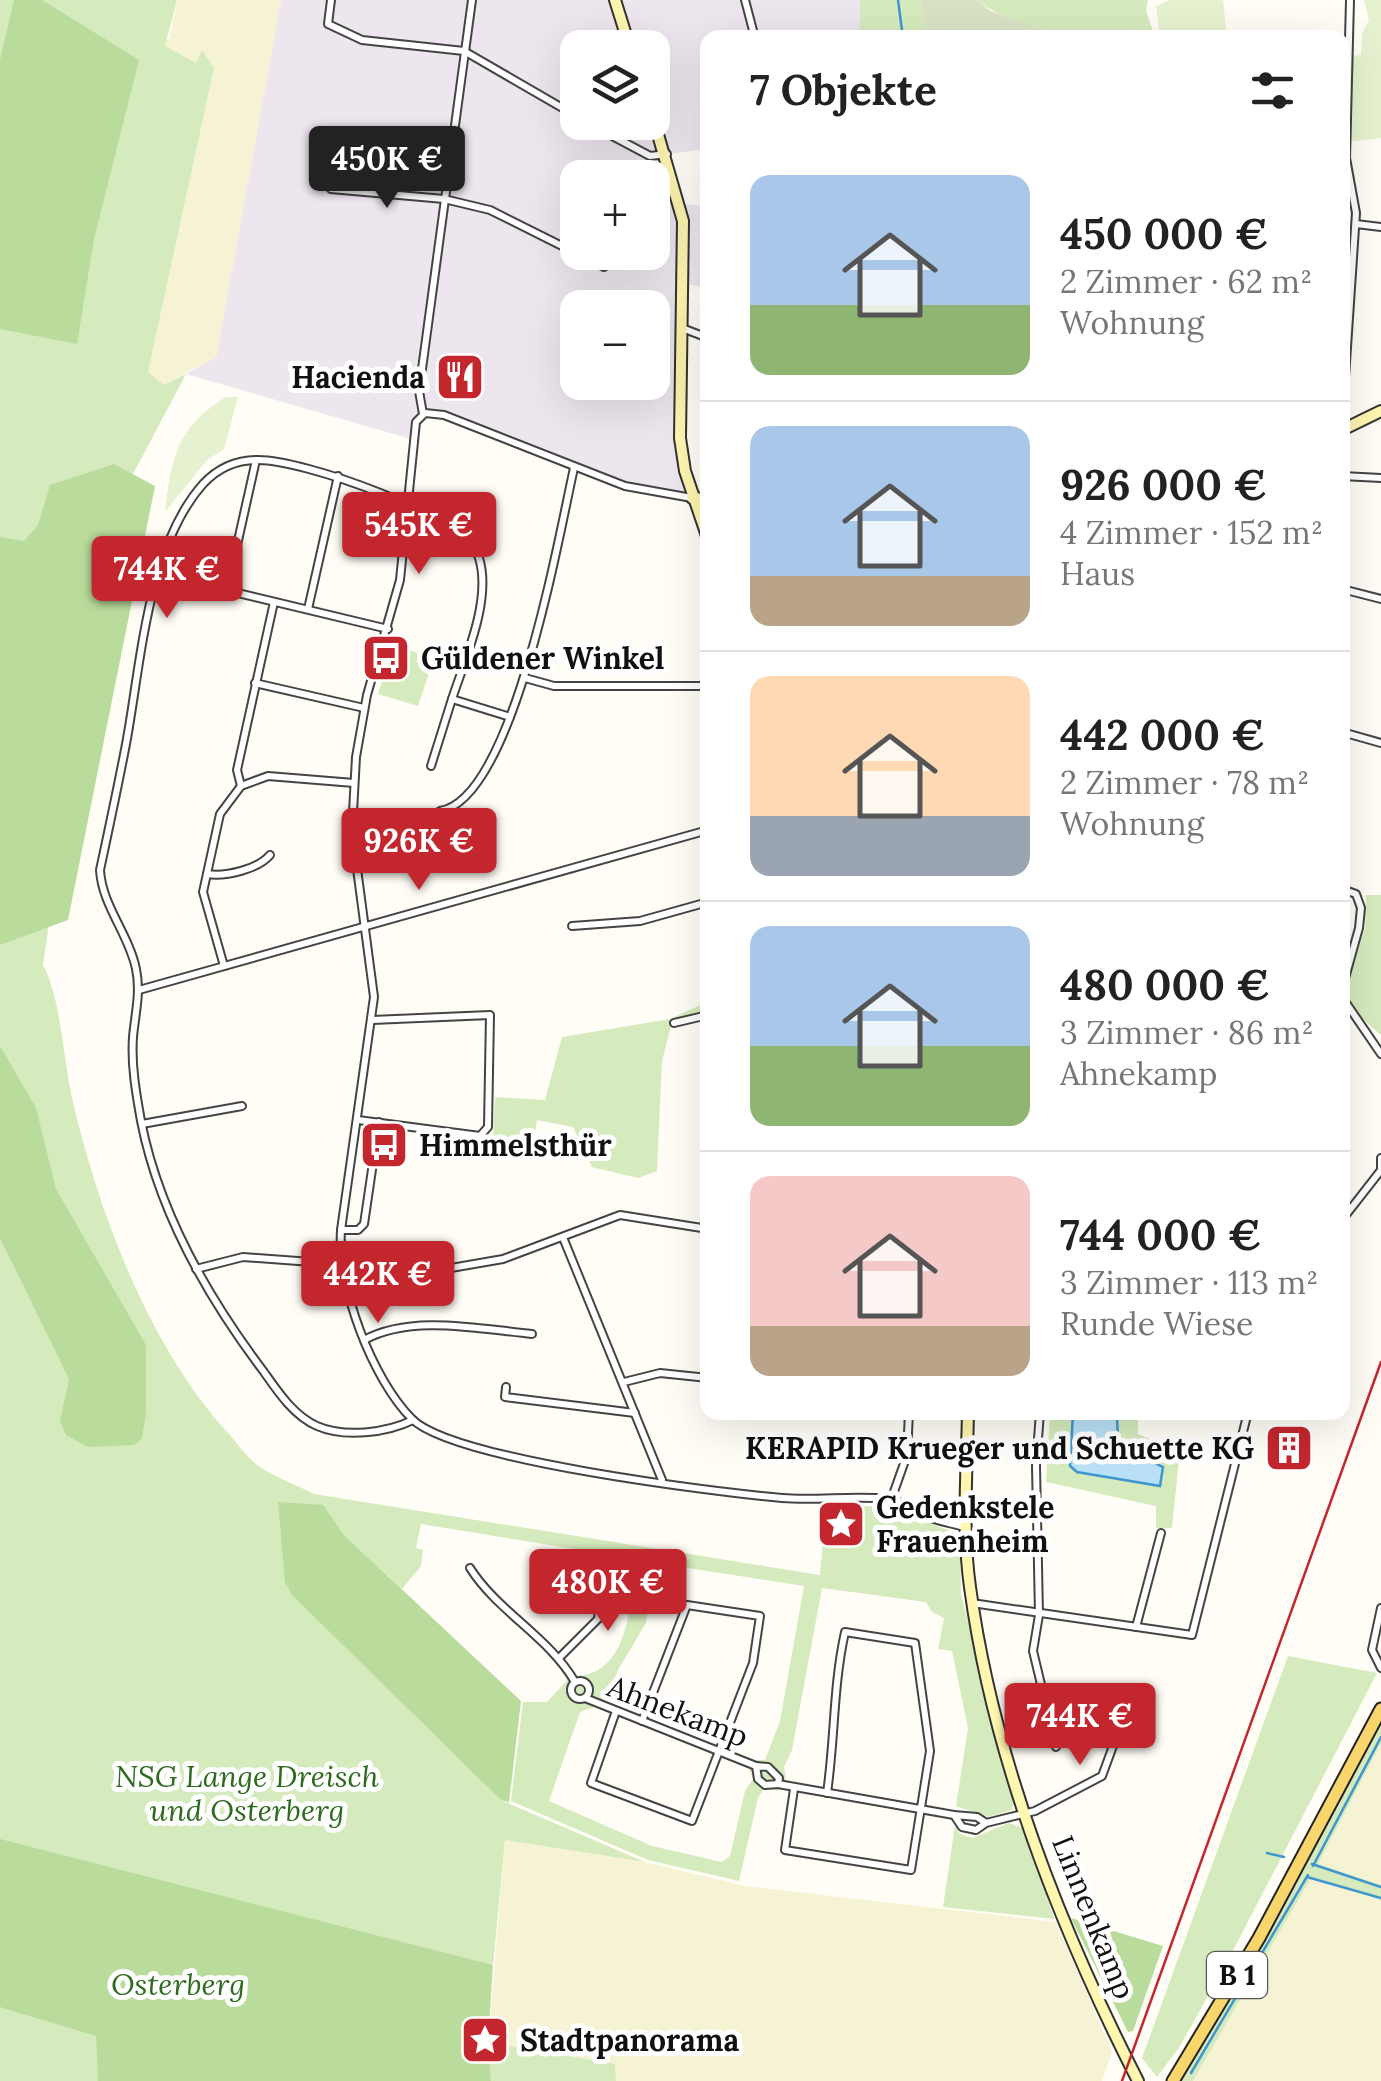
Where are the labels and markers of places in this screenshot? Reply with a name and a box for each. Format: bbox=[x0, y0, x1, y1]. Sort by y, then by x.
pin: 450K € bbox=[306, 126, 468, 211]
restaurant icon: Hacienda bbox=[434, 351, 486, 403]
place label: Hacienda bbox=[291, 358, 425, 396]
pin: 545K € bbox=[338, 492, 500, 577]
pin: 744K € bbox=[86, 536, 248, 621]
bus stop icon: Güldener Winkel bbox=[360, 632, 412, 684]
place label: Güldener Winkel bbox=[421, 639, 664, 677]
pin: 926K € bbox=[338, 808, 500, 893]
bus stop icon: Himmelsthür bbox=[358, 1119, 410, 1171]
place label: Himmelsthür bbox=[419, 1126, 612, 1164]
pin: 442K € bbox=[297, 1241, 459, 1326]
building icon: KERAPID Krueger und Schuette KG bbox=[1263, 1422, 1315, 1474]
place label: KERAPID Krueger und Schuette KG bbox=[745, 1429, 1254, 1468]
place label: Gedenkstele Frauenheim bbox=[876, 1488, 1054, 1560]
place icon: Gedenkstele Frauenheim bbox=[815, 1498, 867, 1550]
pin: 480K € bbox=[527, 1549, 689, 1634]
pin: 744K € bbox=[999, 1683, 1161, 1768]
place icon: Stadtpanorama bbox=[459, 2014, 511, 2066]
place label: Stadtpanorama bbox=[520, 2021, 739, 2059]

